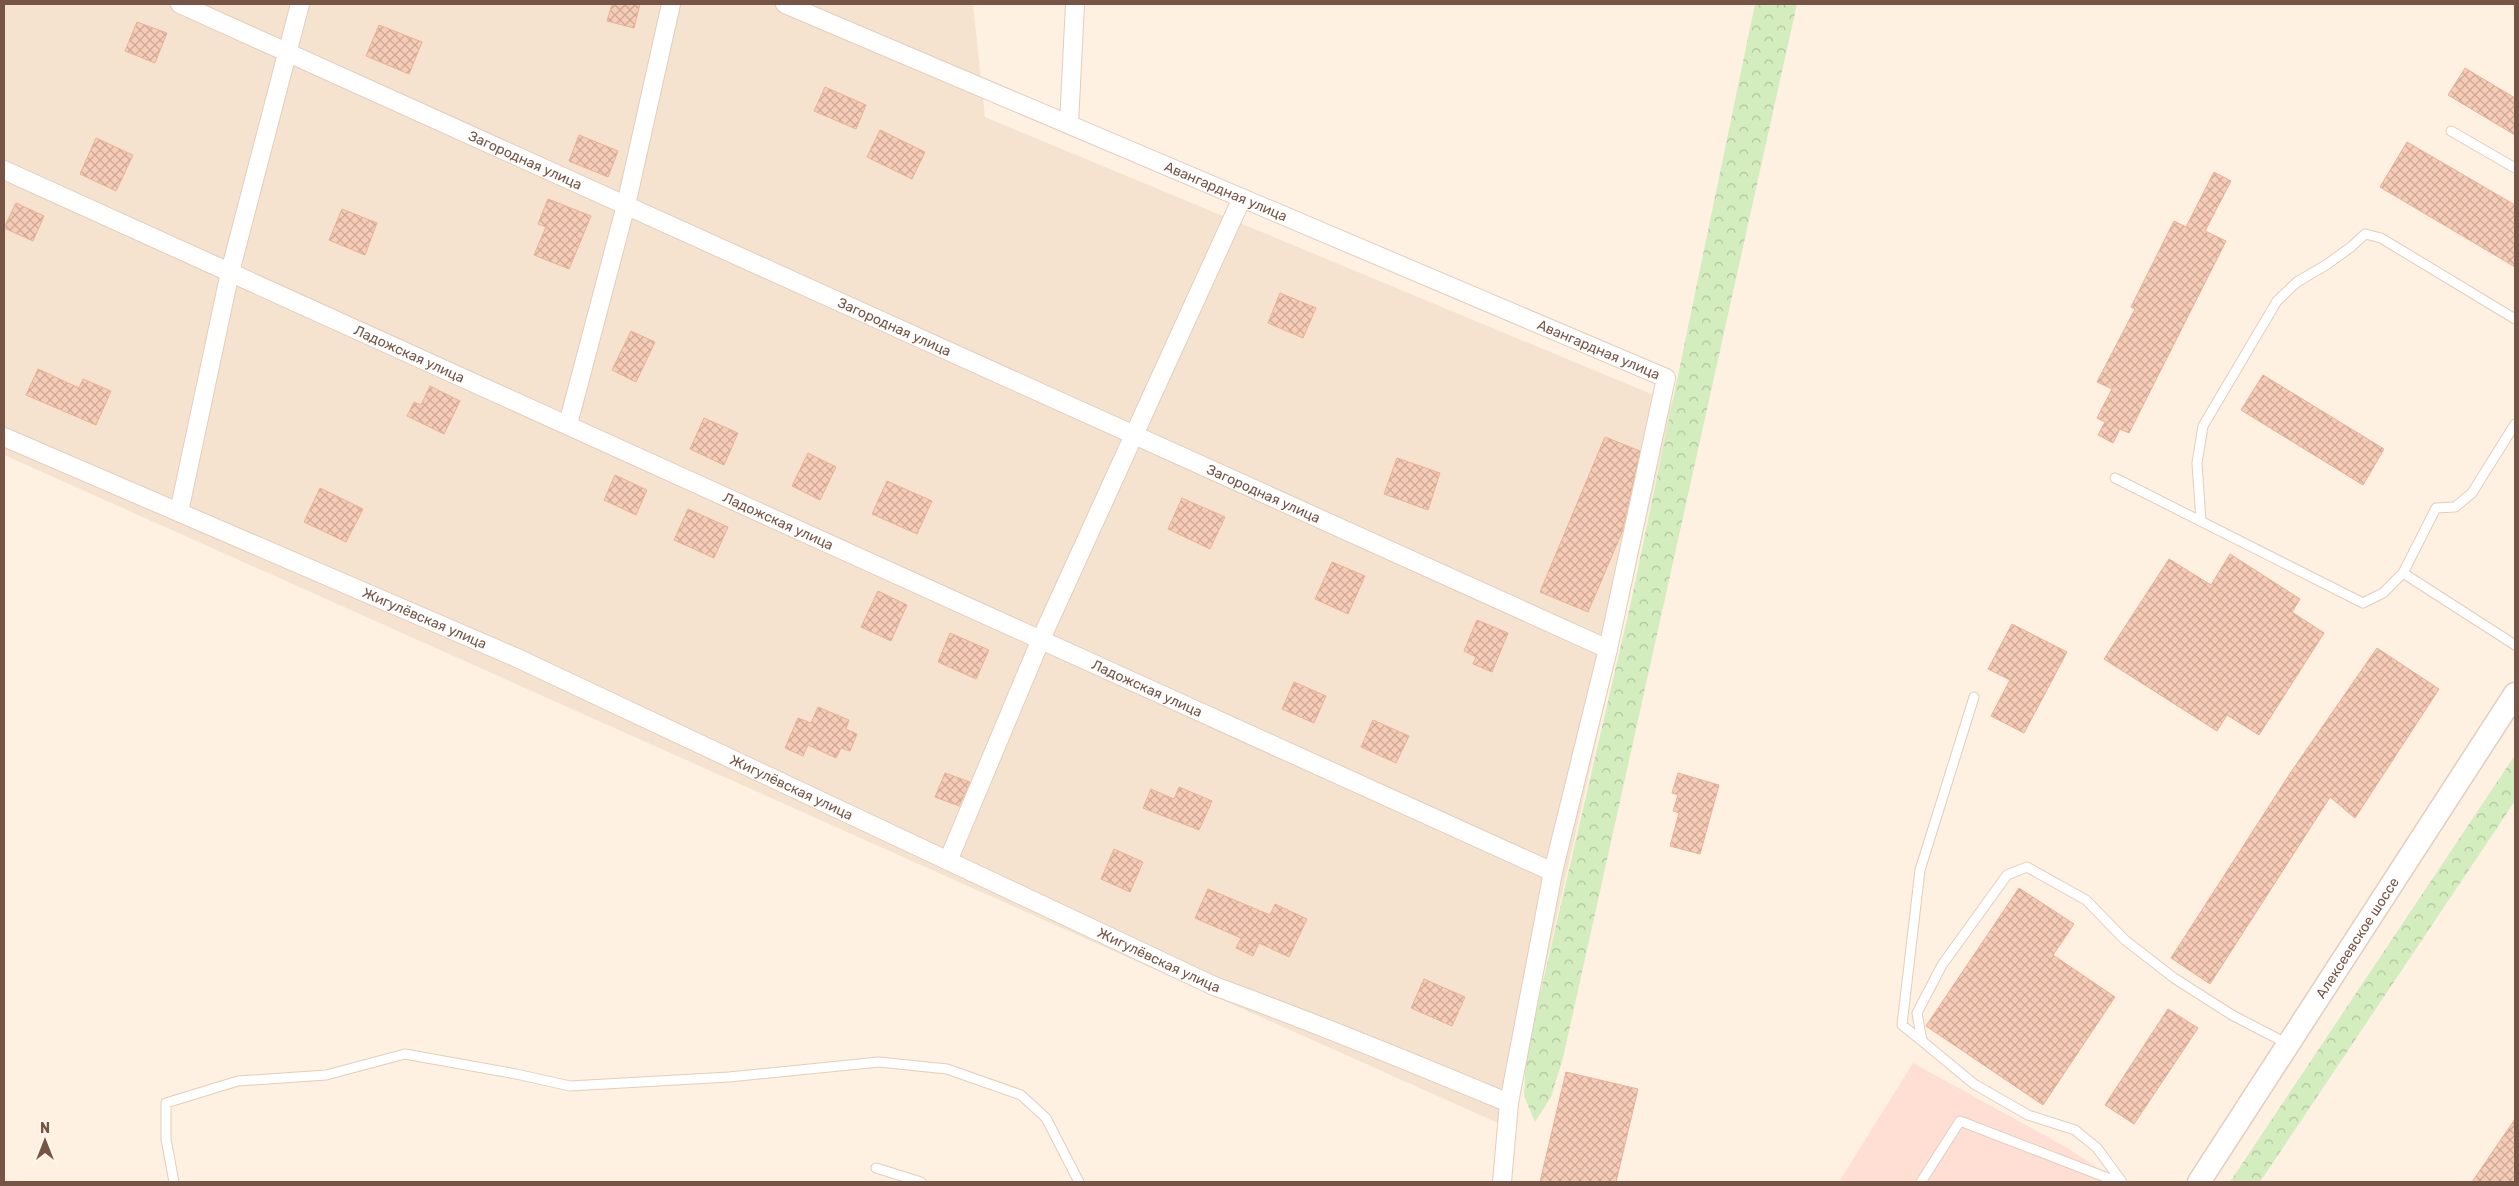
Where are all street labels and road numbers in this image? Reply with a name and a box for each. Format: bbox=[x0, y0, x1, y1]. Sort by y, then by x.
street label: Загородная улица bbox=[466, 127, 585, 193]
street label: Авангардная улица bbox=[1162, 158, 1290, 225]
street label: Загородная улица bbox=[835, 294, 954, 360]
street label: Авангардная улица bbox=[1535, 316, 1663, 383]
street label: Ладожская улица bbox=[351, 321, 467, 386]
street label: Загородная улица bbox=[1204, 460, 1323, 526]
street label: Ладожская улица bbox=[720, 488, 836, 553]
street label: Жигулёвская улица bbox=[360, 584, 490, 652]
street label: Ладожская улица bbox=[1089, 656, 1205, 720]
street label: Жигулёвская улица bbox=[727, 751, 856, 823]
street label: Алексеевское шоссе bbox=[2312, 874, 2403, 1001]
street label: Жигулёвская улица bbox=[1095, 924, 1223, 996]

